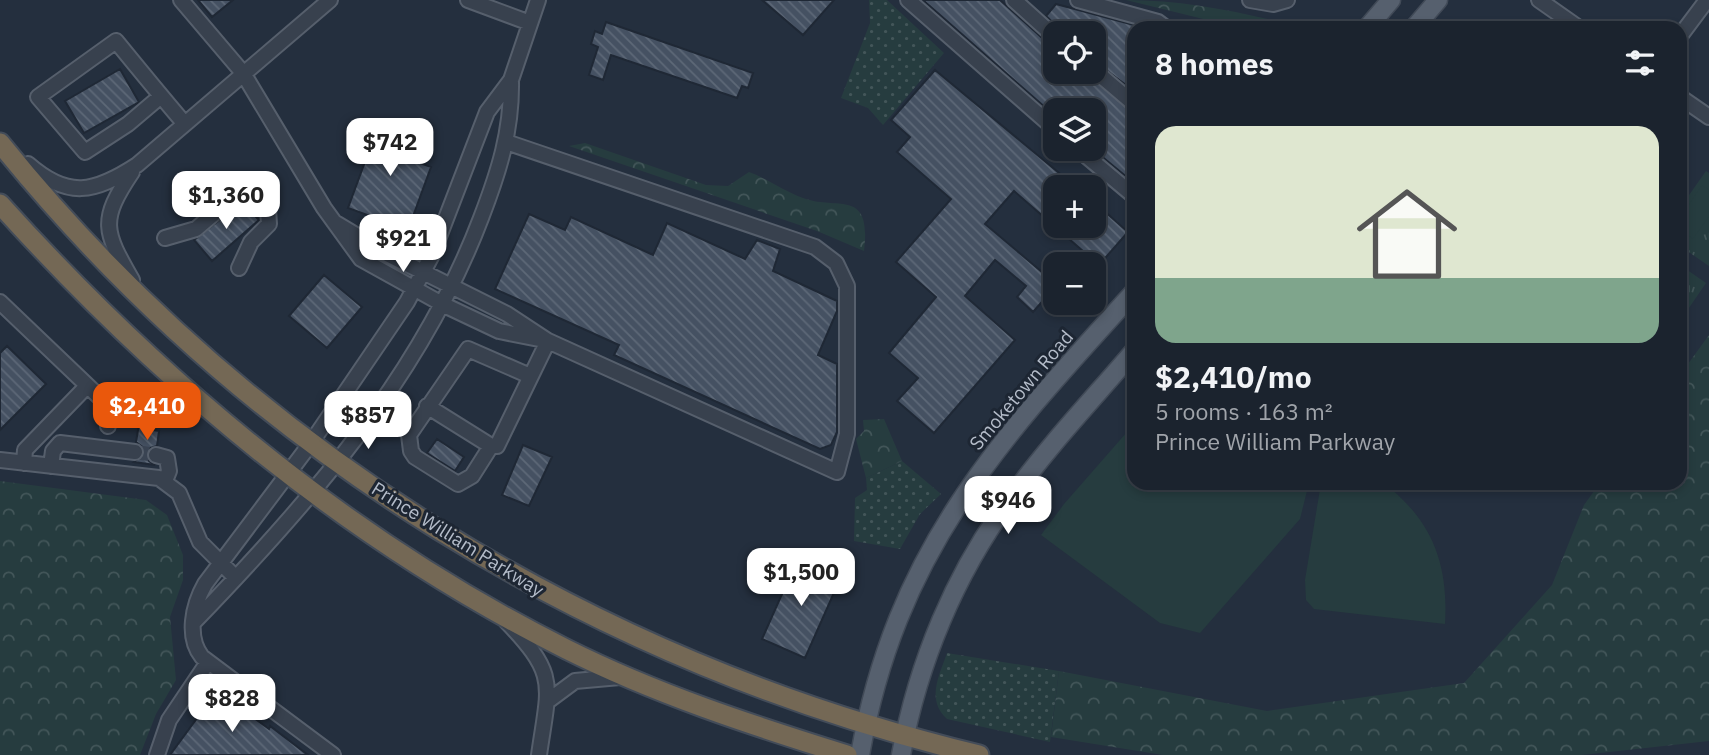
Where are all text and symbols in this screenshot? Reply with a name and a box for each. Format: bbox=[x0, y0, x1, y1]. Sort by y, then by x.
map controls bbox=[1043, 21, 1106, 315]
button: locate bbox=[1043, 21, 1106, 84]
text: 8 homes bbox=[1155, 44, 1274, 83]
icon: filters bbox=[1621, 44, 1659, 82]
button: layers bbox=[1043, 98, 1106, 161]
pin: $742 bbox=[349, 118, 431, 178]
text: $742 bbox=[362, 126, 418, 156]
icon: home bbox=[1344, 171, 1470, 297]
pin: $1,360 bbox=[169, 172, 283, 231]
button: + bbox=[1043, 175, 1106, 238]
text: $1,360 bbox=[188, 179, 264, 209]
pin: $921 bbox=[362, 215, 444, 274]
text: $921 bbox=[375, 222, 431, 252]
button: − bbox=[1043, 252, 1106, 315]
street label: Smoketown Road bbox=[964, 325, 1078, 455]
text: $2,410/mo bbox=[1155, 357, 1312, 396]
pin: $2,410 bbox=[90, 382, 204, 442]
text: $2,410 bbox=[109, 390, 185, 420]
pin: $857 bbox=[327, 392, 409, 451]
text: 5 rooms · 163 m² bbox=[1155, 396, 1333, 426]
text: $857 bbox=[340, 399, 396, 429]
text: Prince William Parkway bbox=[1155, 426, 1395, 456]
street label: Prince William Parkway bbox=[367, 476, 549, 602]
pin: $946 bbox=[967, 476, 1049, 536]
text: $946 bbox=[980, 484, 1036, 514]
pin: $1,500 bbox=[744, 548, 858, 608]
text: $1,500 bbox=[763, 556, 839, 586]
pin: $828 bbox=[191, 674, 273, 734]
text: $828 bbox=[204, 682, 260, 712]

